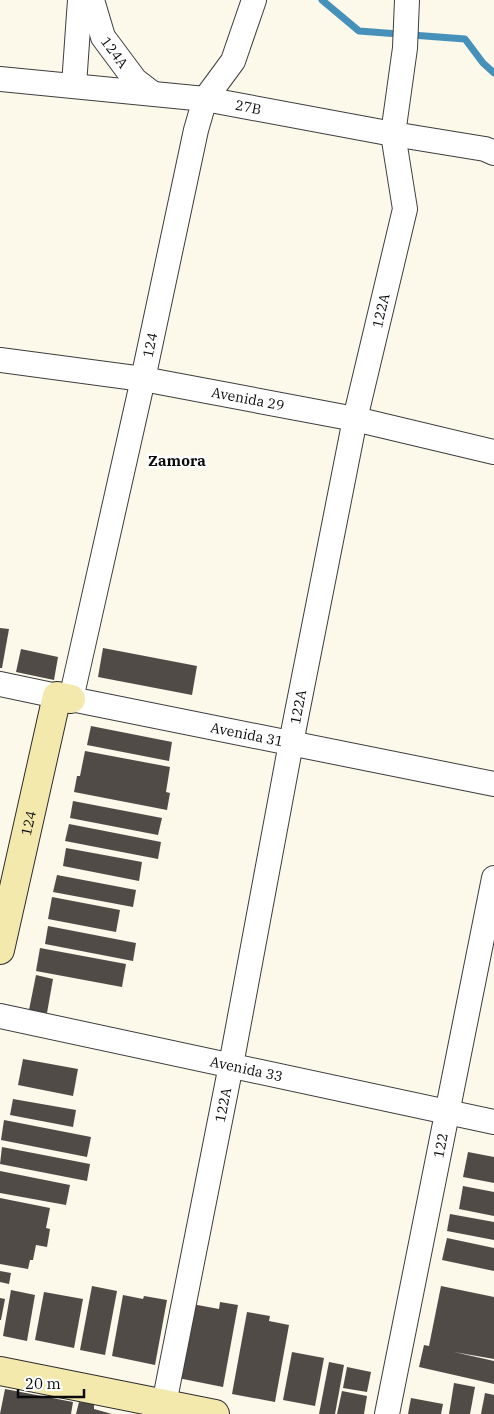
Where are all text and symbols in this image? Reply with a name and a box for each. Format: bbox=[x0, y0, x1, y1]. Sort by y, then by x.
street label: 124A bbox=[97, 33, 132, 72]
street label: 27B bbox=[234, 96, 263, 118]
street label: 122A bbox=[368, 291, 394, 330]
street label: 124 bbox=[139, 331, 161, 359]
street label: Avenida 29 bbox=[210, 383, 286, 414]
district label: Zamora bbox=[148, 451, 206, 470]
street label: 122A bbox=[286, 688, 310, 726]
street label: Avenida 31 bbox=[209, 718, 285, 750]
street label: 124 bbox=[17, 809, 40, 837]
street label: Avenida 33 bbox=[208, 1052, 284, 1085]
street label: 122A bbox=[211, 1086, 235, 1124]
street label: 122 bbox=[429, 1131, 452, 1159]
scale bar bbox=[18, 1366, 84, 1398]
text: 20 m bbox=[25, 1374, 61, 1393]

